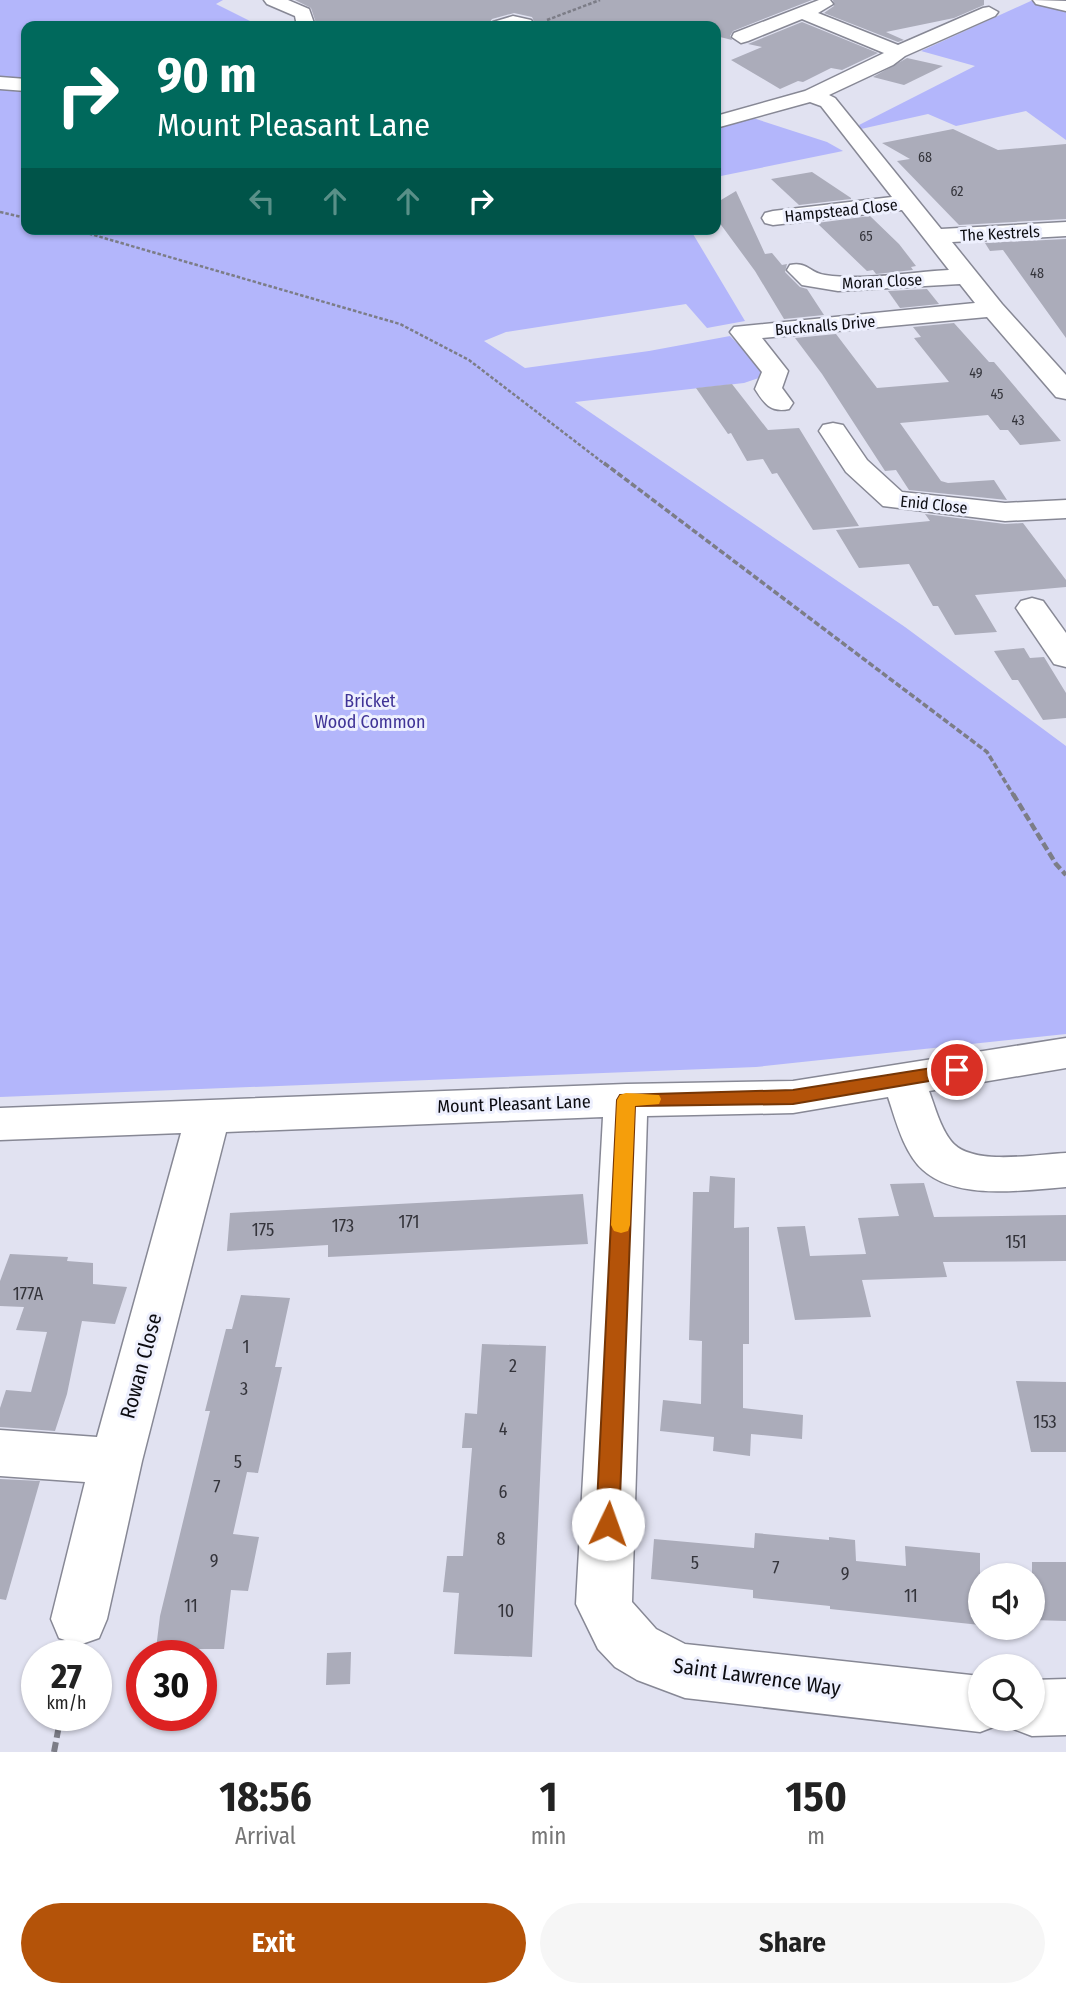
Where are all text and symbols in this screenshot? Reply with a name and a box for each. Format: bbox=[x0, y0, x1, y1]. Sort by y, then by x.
text: 90 m bbox=[157, 46, 257, 105]
icon: right bbox=[42, 49, 133, 140]
text: Mount Pleasant Lane bbox=[157, 106, 430, 144]
house number: 68 bbox=[918, 149, 932, 166]
icon: left bbox=[243, 182, 281, 220]
icon: ahead bbox=[316, 182, 354, 220]
icon: ahead bbox=[389, 182, 427, 220]
icon: right bbox=[462, 182, 500, 220]
house number: 62 bbox=[951, 183, 964, 200]
street label: Hampstead Close bbox=[784, 195, 899, 226]
street label: The Kestrels bbox=[960, 222, 1041, 245]
house number: 65 bbox=[859, 228, 873, 245]
house number: 48 bbox=[1030, 265, 1044, 282]
street label: Moran Close bbox=[841, 270, 923, 293]
street label: Bucknalls Drive bbox=[774, 312, 876, 339]
house number: 49 bbox=[969, 365, 983, 382]
house number: 45 bbox=[990, 386, 1004, 403]
house number: 43 bbox=[1012, 412, 1024, 429]
street label: Enid Close bbox=[899, 492, 969, 517]
park label: Bricket Wood Common bbox=[314, 690, 426, 733]
pin bbox=[927, 1040, 987, 1100]
icon: arrive bbox=[938, 1051, 976, 1089]
street label: Mount Pleasant Lane bbox=[437, 1090, 591, 1118]
house number: 171 bbox=[398, 1211, 420, 1233]
house number: 173 bbox=[332, 1215, 354, 1237]
house number: 175 bbox=[252, 1219, 274, 1241]
house number: 151 bbox=[1005, 1231, 1027, 1253]
house number: 177A bbox=[13, 1283, 44, 1305]
street label: Rowan Close bbox=[114, 1310, 168, 1422]
house number: 1 bbox=[242, 1336, 250, 1358]
house number: 2 bbox=[509, 1355, 517, 1377]
house number: 3 bbox=[240, 1378, 248, 1400]
house number: 153 bbox=[1033, 1411, 1057, 1433]
house number: 4 bbox=[499, 1418, 508, 1440]
house number: 5 bbox=[234, 1451, 242, 1473]
house number: 7 bbox=[213, 1476, 221, 1498]
house number: 6 bbox=[499, 1481, 508, 1503]
position arrow bbox=[571, 1487, 645, 1561]
house number: 8 bbox=[497, 1528, 506, 1550]
house number: 9 bbox=[210, 1550, 218, 1572]
house number: 5 bbox=[691, 1552, 699, 1574]
house number: 7 bbox=[772, 1557, 780, 1579]
house number: 9 bbox=[841, 1563, 849, 1585]
map controls bbox=[968, 1563, 1045, 1731]
button: sound bbox=[968, 1563, 1045, 1640]
house number: 11 bbox=[904, 1585, 918, 1607]
house number: 11 bbox=[184, 1595, 198, 1617]
house number: 10 bbox=[498, 1600, 514, 1622]
speed limit sign: 30 bbox=[126, 1640, 217, 1731]
street label: Saint Lawrence Way bbox=[672, 1652, 843, 1702]
button: search bbox=[968, 1654, 1045, 1731]
text: 27 bbox=[51, 1655, 82, 1697]
text: km/h bbox=[46, 1692, 87, 1714]
text: 18:56 bbox=[219, 1772, 312, 1822]
text: 1 bbox=[540, 1772, 557, 1822]
text: 150 bbox=[786, 1772, 847, 1822]
text: Arrival bbox=[235, 1822, 296, 1850]
text: min bbox=[531, 1822, 566, 1850]
text: m bbox=[807, 1822, 825, 1850]
button: Exit bbox=[21, 1903, 526, 1983]
button: Share bbox=[540, 1903, 1045, 1983]

